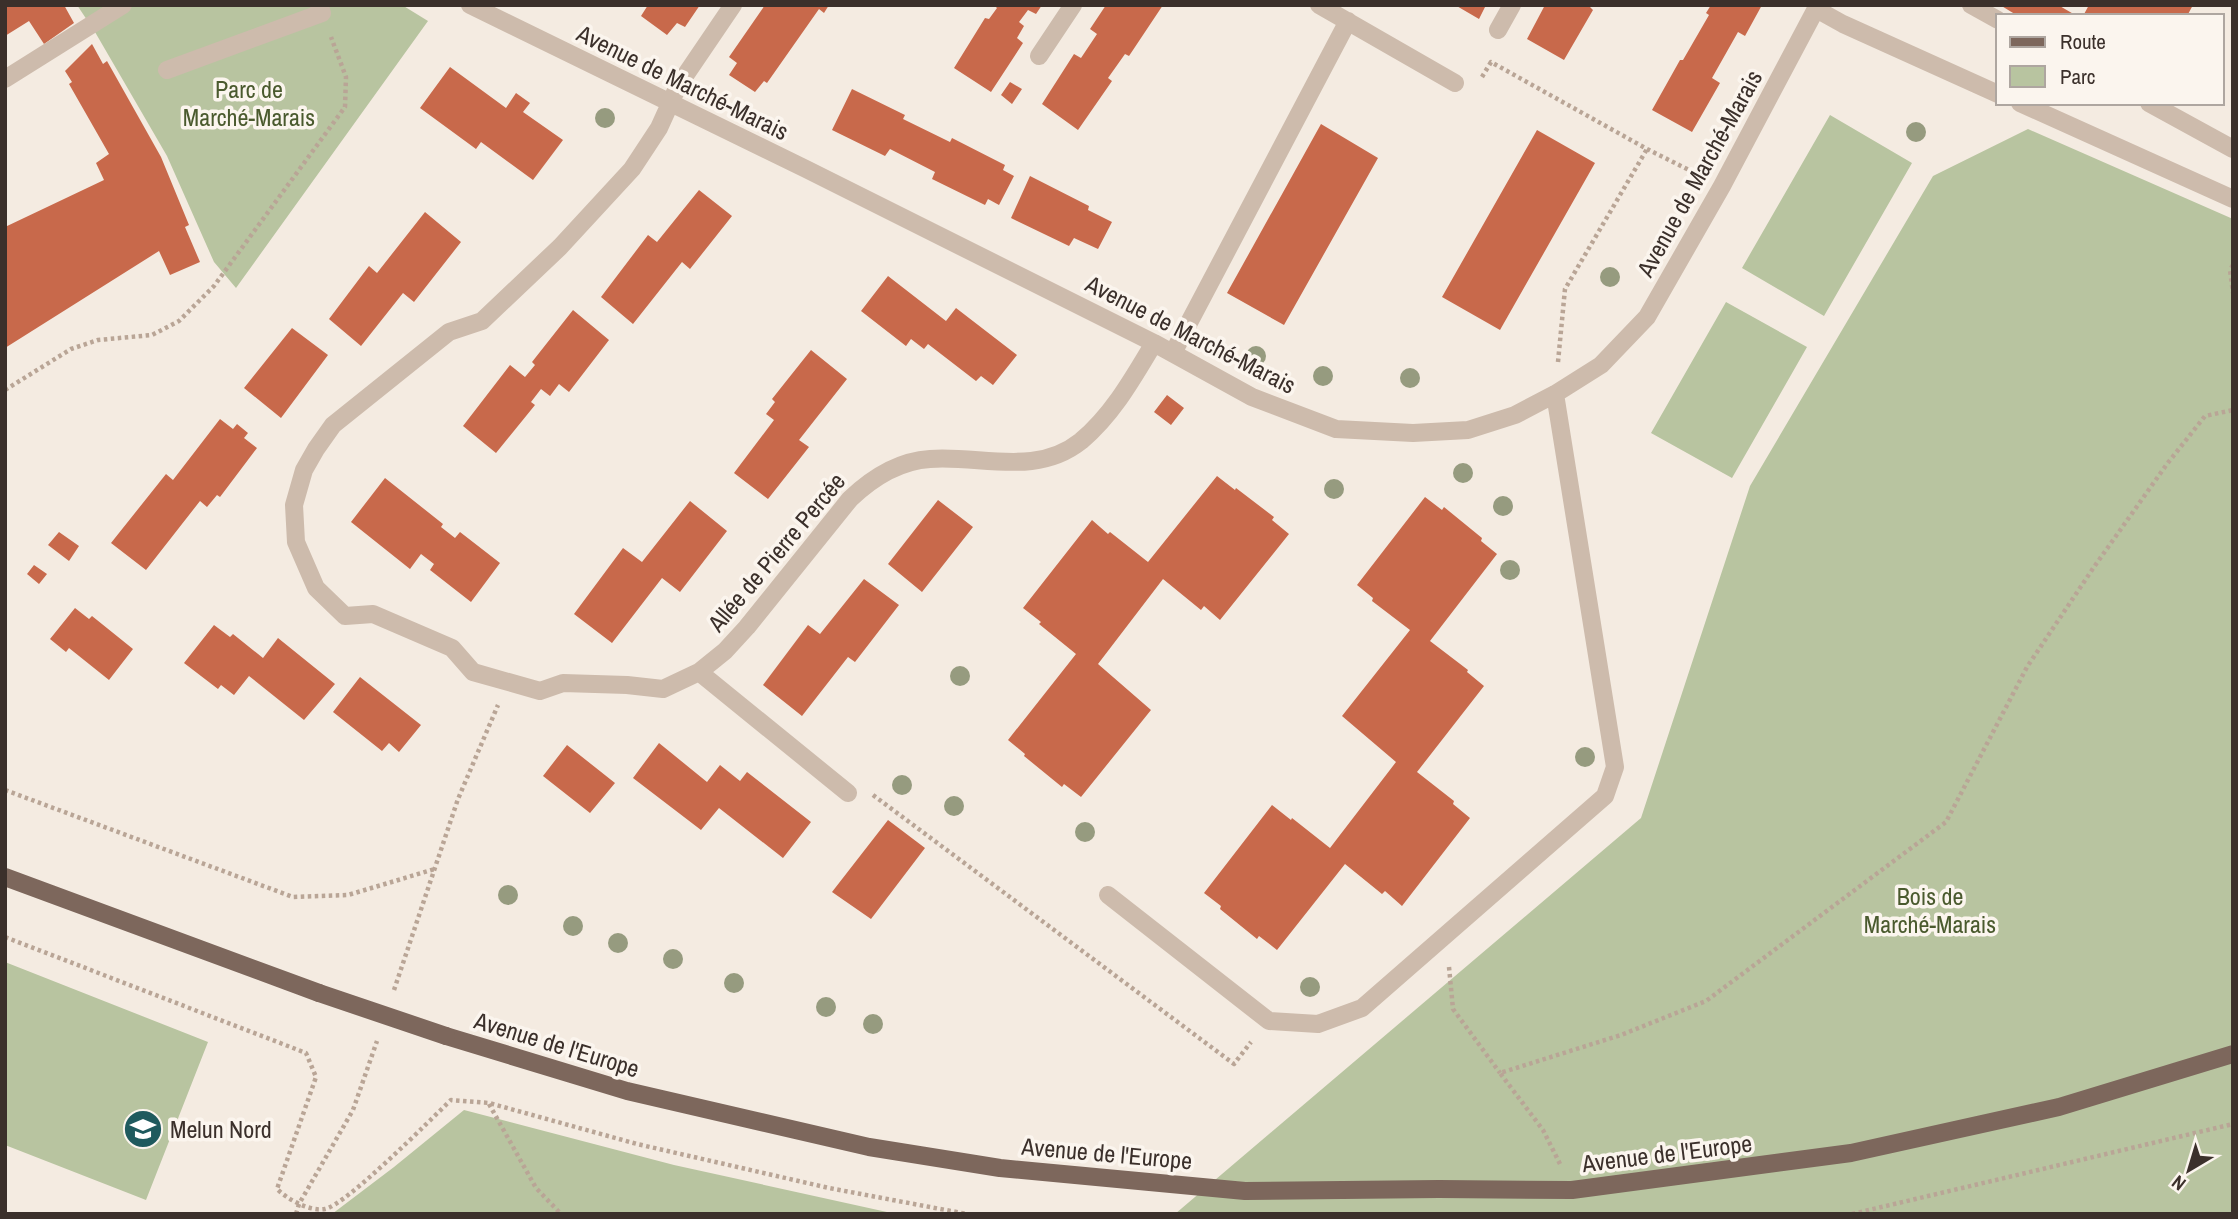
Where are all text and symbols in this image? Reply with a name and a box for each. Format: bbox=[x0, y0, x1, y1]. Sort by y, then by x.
legend bbox=[1996, 14, 2224, 105]
street label: Avenue de Marché-Marais bbox=[571, 16, 794, 147]
text: Route bbox=[2060, 27, 2106, 56]
text: Parc bbox=[2060, 62, 2095, 91]
street label: Avenue de Marché-Marais bbox=[1628, 64, 1769, 283]
park label: Parc de Marché-Marais bbox=[183, 73, 315, 133]
street label: Avenue de Marché-Marais bbox=[1080, 267, 1301, 401]
street label: Allée de Pierre Percée bbox=[699, 466, 852, 639]
park label: Bois de Marché-Marais bbox=[1864, 880, 1996, 940]
street label: Avenue de l'Europe bbox=[470, 1003, 643, 1084]
school or university icon: Melun Nord bbox=[122, 1108, 164, 1150]
place label: Melun Nord bbox=[170, 1113, 272, 1145]
street label: Avenue de l'Europe bbox=[1579, 1127, 1754, 1179]
street label: Avenue de l'Europe bbox=[1020, 1130, 1193, 1176]
north arrow bbox=[2154, 1135, 2224, 1205]
text: N bbox=[2166, 1170, 2191, 1197]

